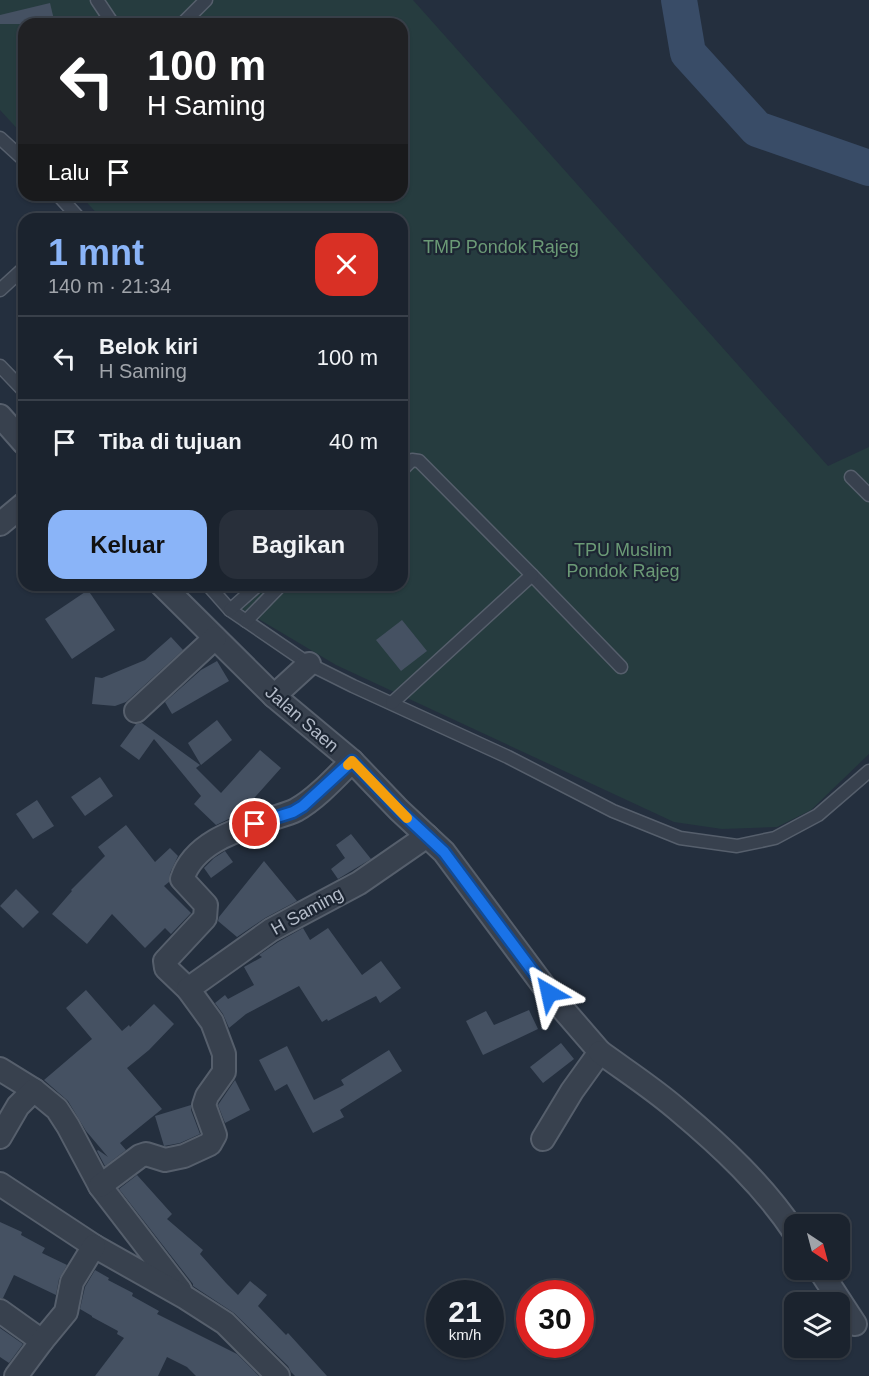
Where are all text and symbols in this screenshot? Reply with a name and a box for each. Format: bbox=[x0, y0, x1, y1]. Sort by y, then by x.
icon: left bbox=[48, 42, 126, 120]
text: 100 m bbox=[147, 42, 266, 89]
text: H Saming bbox=[147, 91, 266, 121]
icon: arrive bbox=[102, 156, 135, 189]
text: Lalu bbox=[48, 160, 90, 185]
text: 1 mnt bbox=[48, 232, 144, 273]
button: close bbox=[315, 233, 378, 296]
park label: TMP Pondok Rajeg bbox=[423, 237, 579, 257]
text: 140 m · 21:34 bbox=[48, 275, 171, 297]
text: Belok kiri bbox=[99, 334, 198, 359]
icon: left bbox=[48, 342, 81, 375]
text: 100 m bbox=[317, 345, 378, 370]
text: H Saming bbox=[99, 360, 187, 382]
icon: arrive bbox=[48, 426, 81, 459]
text: Tiba di tujuan bbox=[99, 429, 242, 454]
text: 40 m bbox=[329, 429, 378, 454]
button: Keluar bbox=[48, 510, 207, 579]
button: Bagikan bbox=[219, 510, 378, 579]
park label: TPU Muslim Pondok Rajeg bbox=[566, 540, 680, 581]
street label: Jalan Saen bbox=[261, 682, 343, 756]
pin bbox=[229, 798, 280, 849]
icon: arrive bbox=[238, 807, 271, 840]
street label: H Saming bbox=[268, 883, 346, 939]
position arrow bbox=[517, 961, 581, 1025]
north arrow bbox=[784, 1214, 850, 1280]
map controls bbox=[784, 1214, 850, 1358]
speed limit sign: 30 bbox=[516, 1280, 594, 1358]
button: layers bbox=[784, 1292, 850, 1358]
text: 21 bbox=[448, 1295, 482, 1328]
text: km/h bbox=[449, 1326, 481, 1343]

